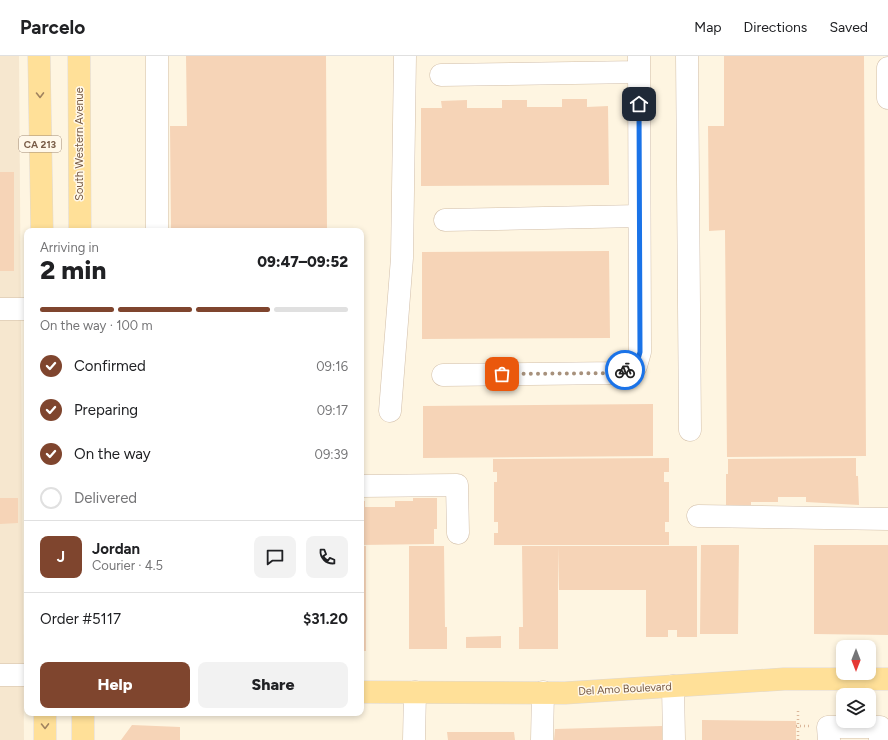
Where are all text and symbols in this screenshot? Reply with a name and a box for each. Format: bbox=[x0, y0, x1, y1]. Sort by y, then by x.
text: Parcelo bbox=[20, 16, 85, 39]
text: Map bbox=[694, 19, 722, 36]
text: Directions bbox=[744, 19, 807, 36]
text: Saved bbox=[829, 19, 868, 36]
street label: South Western Avenue bbox=[73, 87, 86, 201]
pin bbox=[622, 87, 656, 121]
one-way arrow bbox=[36, 92, 44, 98]
icon: home bbox=[628, 93, 650, 115]
road number: CA 213 bbox=[19, 136, 61, 152]
text: Arriving in bbox=[40, 240, 99, 255]
text: 09:47–09:52 bbox=[257, 253, 348, 271]
text: 2 min bbox=[40, 254, 106, 286]
text: On the way · 100 m bbox=[40, 318, 152, 333]
courier bbox=[605, 350, 645, 390]
icon: check bbox=[40, 355, 62, 377]
text: Confirmed bbox=[74, 357, 146, 375]
pin bbox=[485, 357, 519, 391]
text: 09:16 bbox=[316, 359, 348, 374]
icon: bike bbox=[614, 359, 636, 381]
icon: bag bbox=[491, 363, 513, 385]
icon: check bbox=[40, 399, 62, 421]
text: Preparing bbox=[74, 401, 138, 419]
text: 09:17 bbox=[317, 403, 348, 418]
icon: check bbox=[40, 443, 62, 465]
text: On the way bbox=[74, 445, 151, 463]
text: 09:39 bbox=[315, 447, 348, 462]
text: Delivered bbox=[74, 489, 137, 507]
button: chat bbox=[254, 536, 296, 578]
button: phone bbox=[306, 536, 348, 578]
text: Jordan bbox=[92, 540, 140, 558]
text: J bbox=[57, 548, 65, 566]
text: Courier · 4.5 bbox=[92, 558, 163, 573]
text: Order #5117 bbox=[40, 610, 121, 628]
text: $31.20 bbox=[303, 610, 348, 628]
north arrow bbox=[836, 640, 876, 680]
map controls bbox=[836, 640, 876, 728]
button: Help bbox=[40, 662, 190, 708]
button: Share bbox=[198, 662, 348, 708]
street label: Del Amo Boulevard bbox=[578, 680, 672, 698]
button: layers bbox=[836, 688, 876, 728]
one-way arrow bbox=[41, 724, 49, 730]

